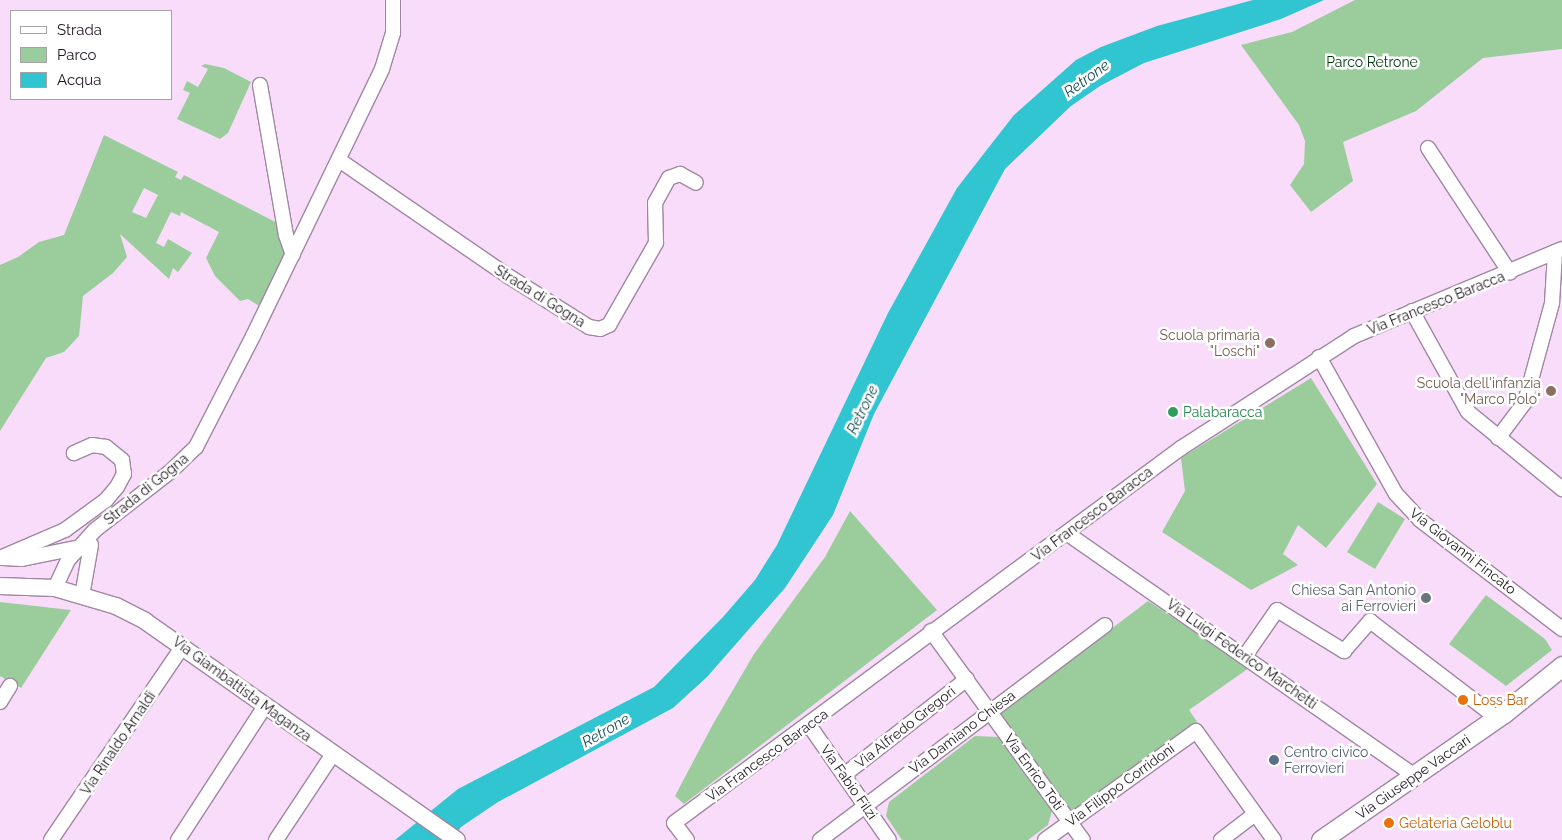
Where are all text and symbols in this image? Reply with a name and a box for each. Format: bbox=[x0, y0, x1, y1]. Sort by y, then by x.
legend bbox=[10, 10, 172, 100]
text: Strada bbox=[57, 21, 102, 39]
text: Parco bbox=[57, 46, 97, 64]
park label: Parco Retrone bbox=[1326, 54, 1418, 70]
water label: Retrone bbox=[1061, 56, 1113, 102]
text: Acqua bbox=[57, 71, 101, 89]
street label: Strada di Gogna bbox=[492, 261, 588, 331]
street label: Via Francesco Baracca bbox=[1365, 268, 1507, 338]
place label: Scuola primaria "Loschi" bbox=[1159, 327, 1260, 360]
marker: Scuola primaria "Loschi" bbox=[1264, 337, 1276, 349]
place label: Scuola dell'infanzia "Marco Polo" bbox=[1417, 375, 1541, 408]
water label: Retrone bbox=[844, 383, 882, 437]
marker: Scuola dell'infanzia "Marco Polo" bbox=[1545, 385, 1557, 397]
place label: Palabaracca bbox=[1183, 404, 1262, 420]
marker: Palabaracca bbox=[1167, 406, 1179, 418]
street label: Strada di Gogna bbox=[100, 450, 192, 528]
street label: Via Francesco Baracca bbox=[1028, 463, 1156, 565]
street label: Via Giovanni Fincato bbox=[1406, 504, 1520, 598]
place label: Chiesa San Antonio ai Ferrovieri bbox=[1291, 582, 1416, 614]
marker: Chiesa San Antonio ai Ferrovieri bbox=[1420, 592, 1432, 604]
street label: Via Luigi Federico Marchetti bbox=[1163, 596, 1321, 712]
street label: Via Giambattista Maganza bbox=[169, 633, 315, 745]
street label: Via Alfredo Gregori bbox=[851, 683, 959, 771]
street label: Via Damiano Chiesa bbox=[906, 687, 1018, 777]
street label: Via Rinaldo Arnaldi bbox=[77, 688, 159, 798]
place label: Loss Bar bbox=[1473, 692, 1528, 708]
marker: Loss Bar bbox=[1457, 694, 1469, 706]
street label: Via Francesco Baracca bbox=[703, 705, 831, 805]
water label: Retrone bbox=[579, 710, 633, 752]
street label: Via Enrico Toti bbox=[1001, 730, 1067, 814]
street label: Via Giuseppe Vaccari bbox=[1352, 731, 1474, 823]
street label: Via Filippo Corridoni bbox=[1062, 740, 1178, 830]
street label: Via Fabio Filzi bbox=[817, 741, 881, 823]
place label: Centro civico Ferrovieri bbox=[1284, 744, 1368, 776]
marker: Centro civico Ferrovieri bbox=[1268, 754, 1280, 766]
place label: Gelateria Geloblu bbox=[1399, 815, 1512, 831]
marker: Gelateria Geloblu bbox=[1383, 817, 1395, 829]

